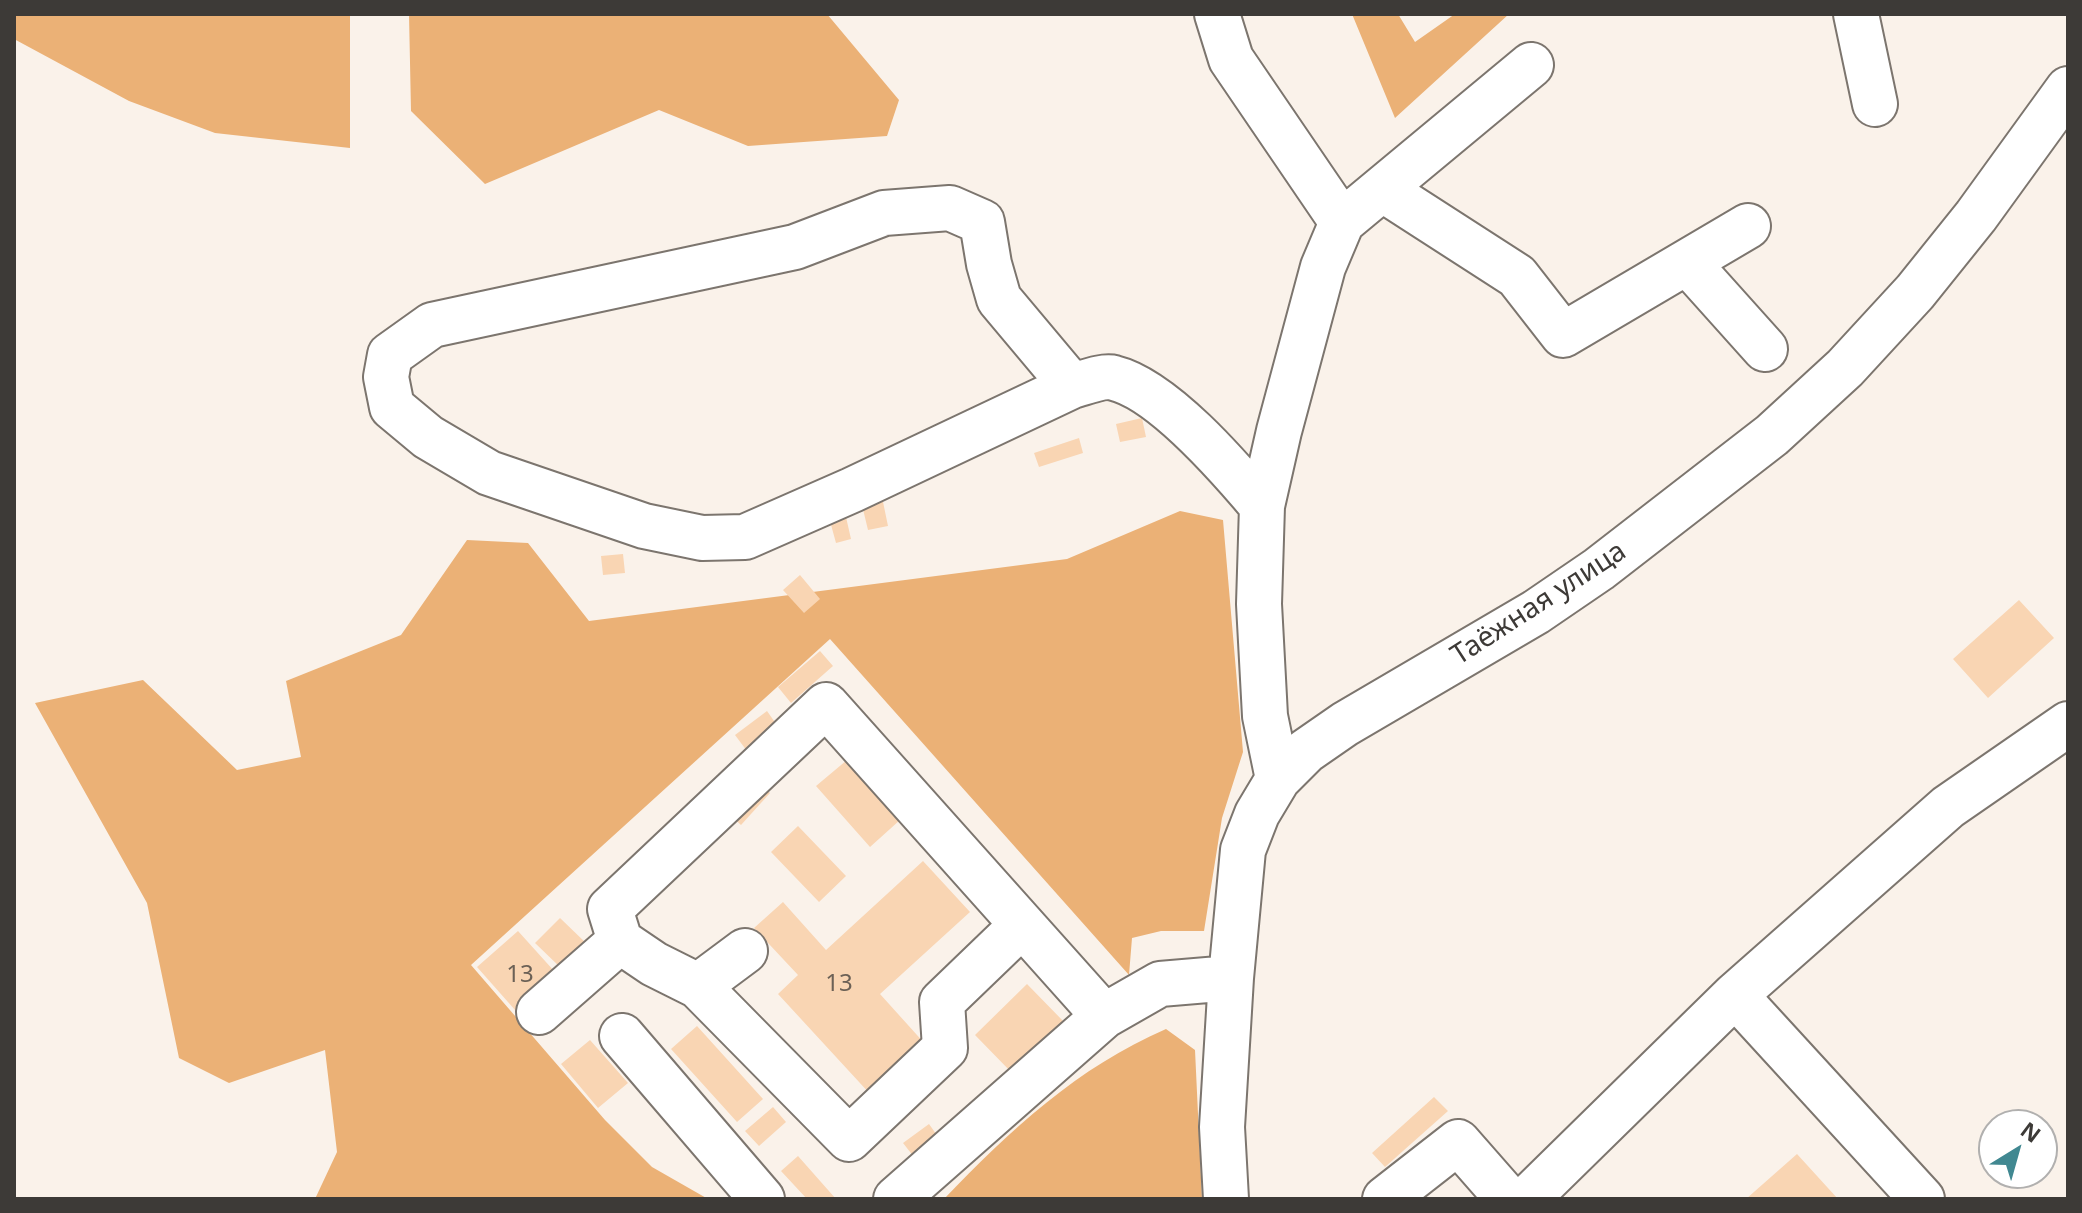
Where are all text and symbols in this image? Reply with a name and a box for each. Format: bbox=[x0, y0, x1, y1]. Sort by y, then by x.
street label: Таёжная улица bbox=[1445, 535, 1633, 673]
house number: 13 bbox=[506, 961, 534, 989]
house number: 13 bbox=[825, 970, 853, 998]
north arrow bbox=[1978, 1109, 2058, 1189]
text: N bbox=[2015, 1114, 2047, 1149]

